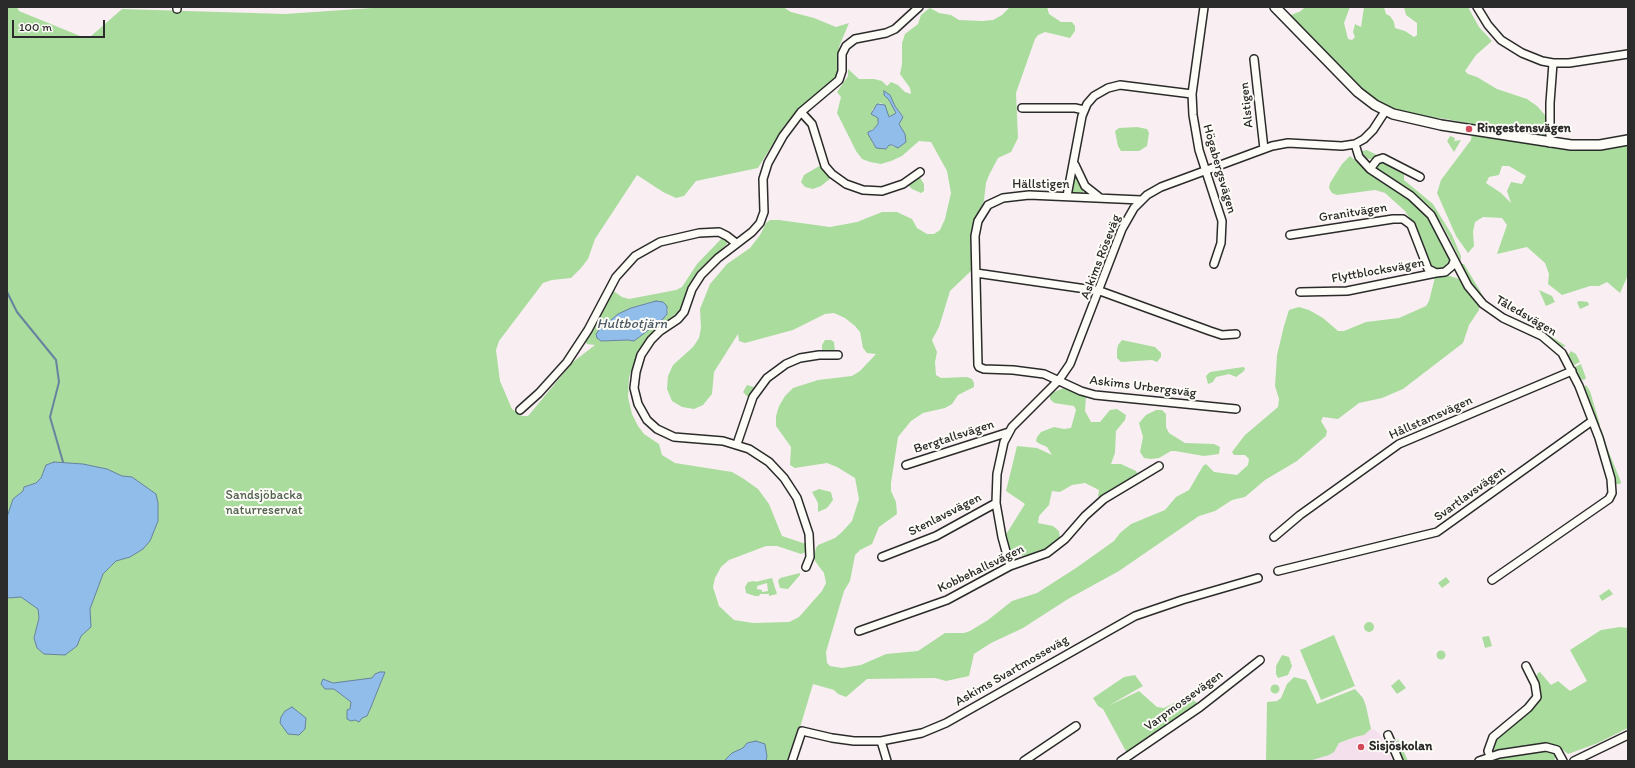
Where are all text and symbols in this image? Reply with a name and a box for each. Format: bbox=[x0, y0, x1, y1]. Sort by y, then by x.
scale bar bbox=[14, 12, 107, 38]
text: 100 m bbox=[19, 20, 52, 34]
street label: Alstigen bbox=[1237, 81, 1257, 129]
place label: Ringestensvägen bbox=[1477, 121, 1571, 137]
street label: Högabergsvägen bbox=[1199, 123, 1239, 215]
marker: Ringestensvägen bbox=[1464, 124, 1474, 134]
street label: Hällstigen bbox=[1012, 177, 1070, 193]
street label: Granitvägen bbox=[1318, 200, 1388, 226]
street label: Askims Röseväg bbox=[1078, 212, 1124, 302]
street label: Flyttblocksvägen bbox=[1330, 255, 1426, 287]
street label: Tåledsvägen bbox=[1493, 292, 1559, 340]
water label: Hultbotjärn bbox=[597, 316, 667, 332]
street label: Askims Urbergsväg bbox=[1089, 373, 1197, 401]
street label: Hållstamsvägen bbox=[1387, 393, 1475, 443]
street label: Bergtallsvägen bbox=[912, 417, 996, 457]
street label: Svartlavsvägen bbox=[1431, 463, 1509, 525]
park label: Sandsjöbacka naturreservat bbox=[225, 488, 303, 519]
street label: Stenlavsvägen bbox=[906, 490, 984, 540]
street label: Kobbehallsvägen bbox=[935, 541, 1027, 597]
street label: Askims Svartmosseväg bbox=[953, 632, 1071, 710]
street label: Varpmossevägen bbox=[1142, 667, 1226, 735]
place label: Sisjöskolan bbox=[1369, 739, 1432, 755]
marker: Sisjöskolan bbox=[1356, 742, 1366, 752]

